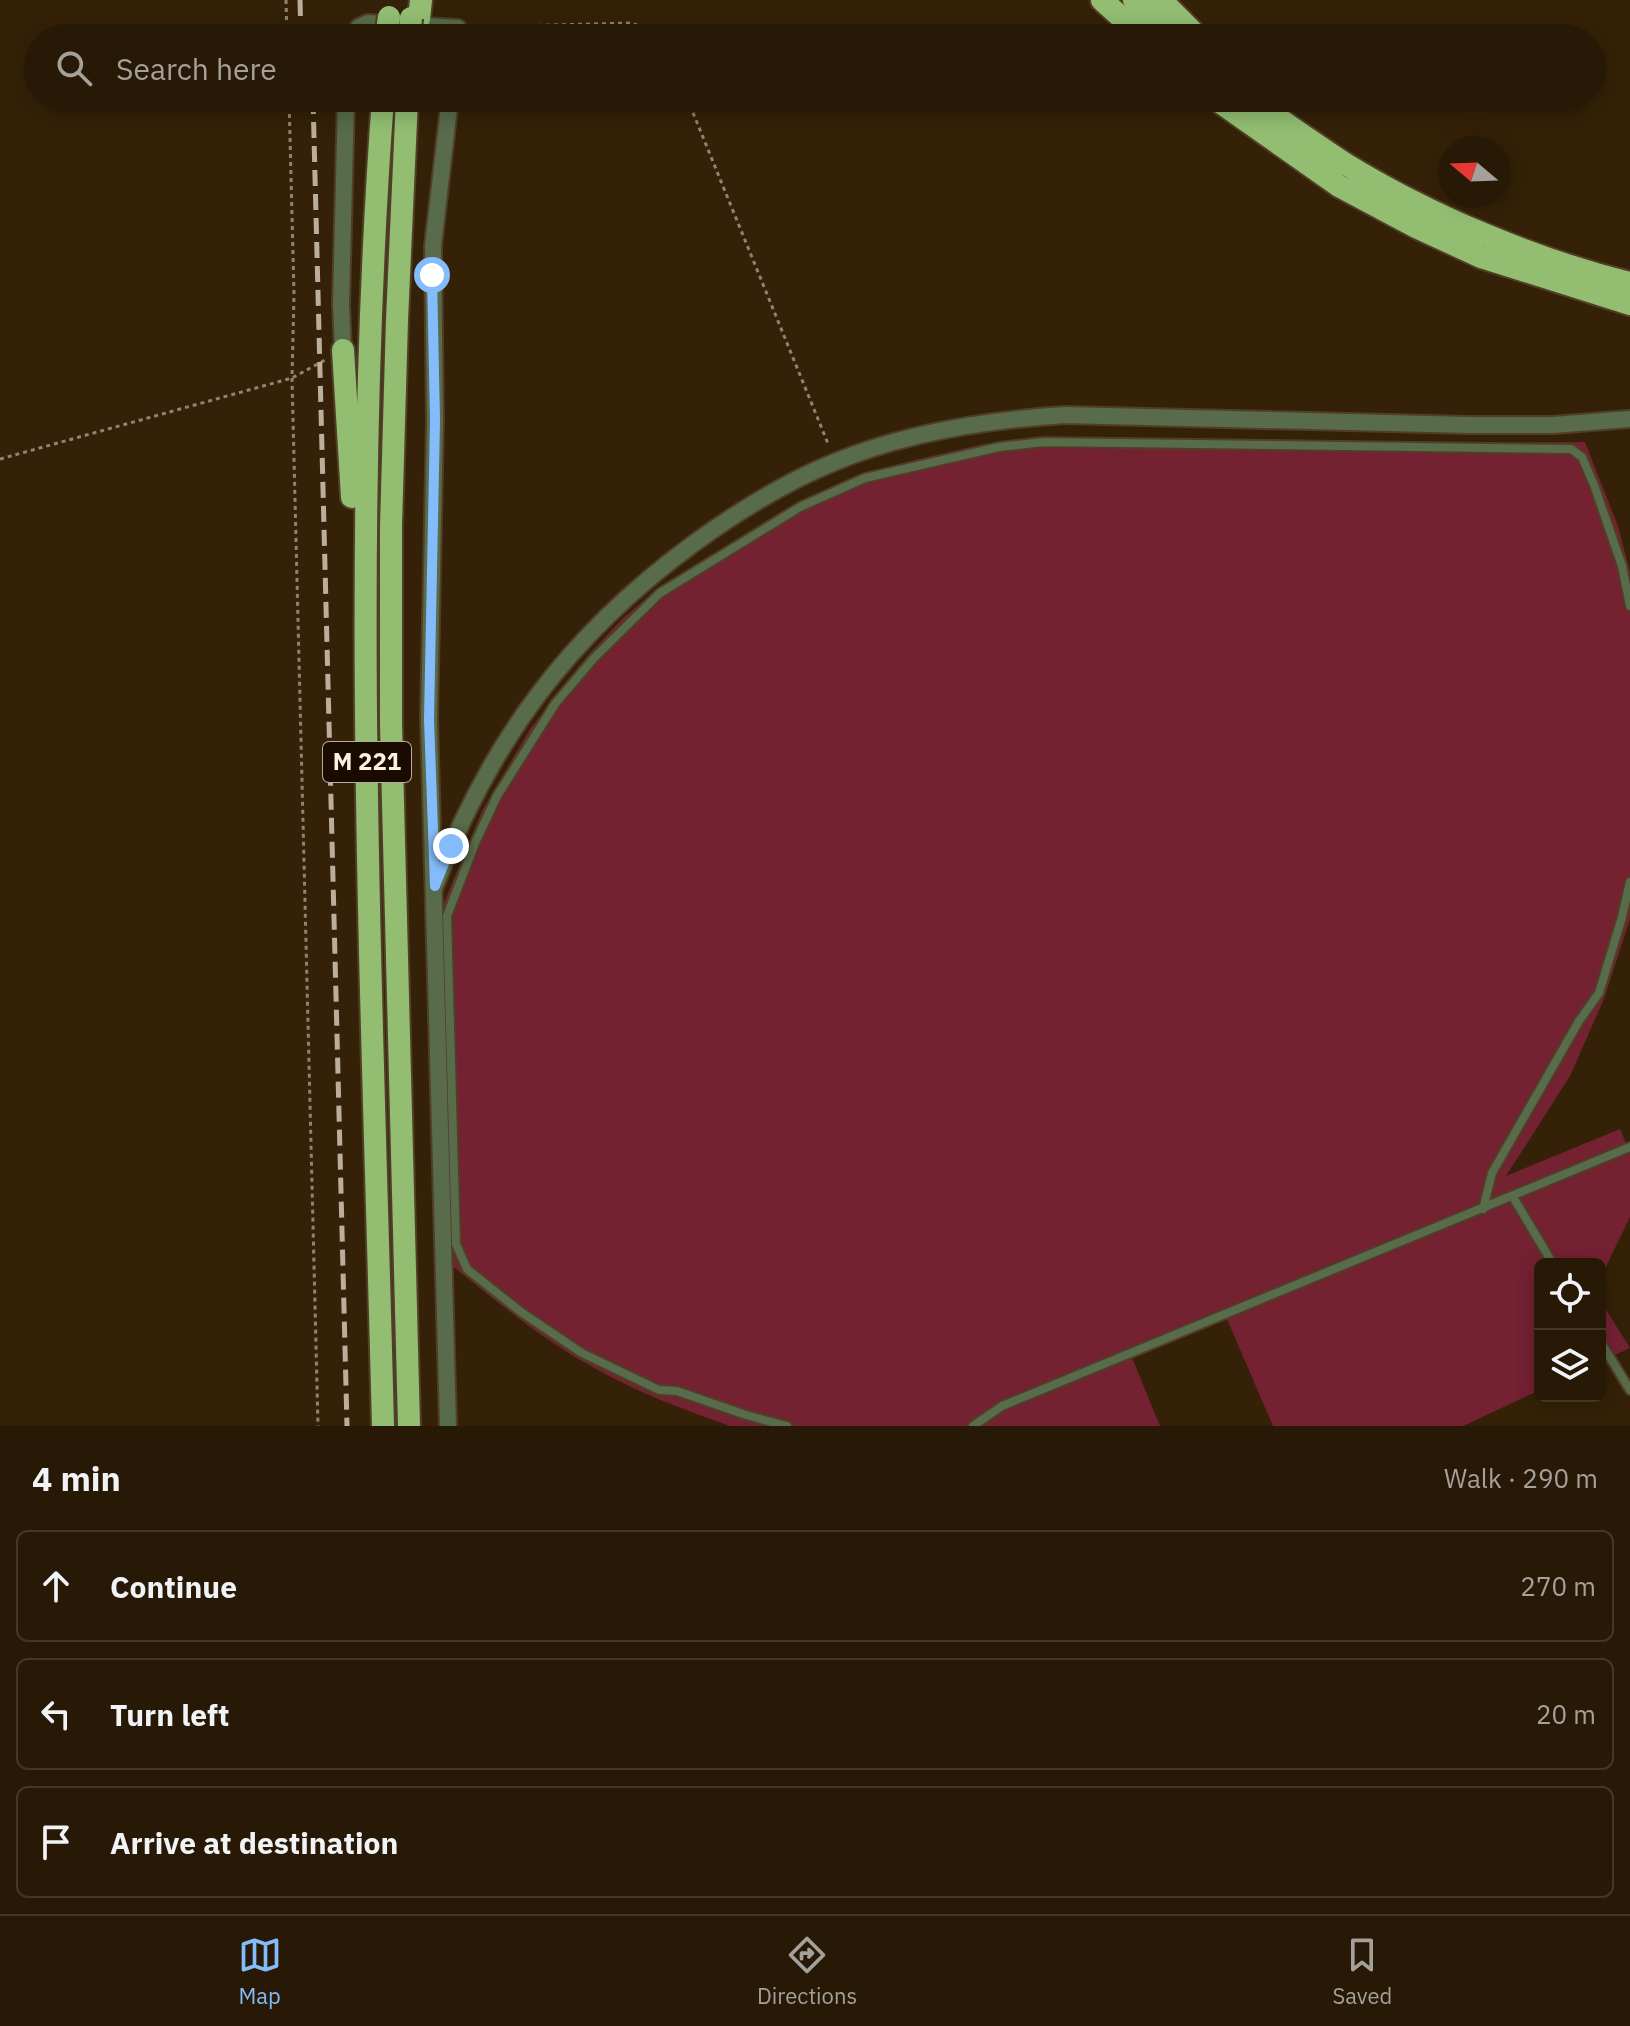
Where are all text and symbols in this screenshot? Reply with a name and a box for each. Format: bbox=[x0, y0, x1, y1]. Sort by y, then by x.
search box bbox=[24, 24, 1606, 112]
icon: search bbox=[52, 46, 96, 90]
text: Search here bbox=[116, 49, 277, 88]
north arrow bbox=[1438, 136, 1510, 208]
route start bbox=[414, 257, 450, 293]
road number: M 221 bbox=[323, 742, 411, 782]
route end bbox=[433, 828, 469, 864]
map controls bbox=[1534, 1258, 1606, 1402]
button: locate bbox=[1534, 1258, 1606, 1330]
button: layers bbox=[1534, 1330, 1606, 1402]
text: 4 min bbox=[32, 1456, 121, 1500]
text: Walk · 290 m bbox=[1444, 1461, 1598, 1495]
icon: ahead bbox=[34, 1564, 78, 1608]
text: Continue bbox=[110, 1567, 237, 1606]
text: 270 m bbox=[1520, 1569, 1596, 1603]
icon: left bbox=[34, 1692, 78, 1736]
text: Turn left bbox=[110, 1695, 229, 1734]
text: 20 m bbox=[1536, 1697, 1596, 1731]
icon: arrive bbox=[34, 1820, 78, 1864]
text: Arrive at destination bbox=[110, 1823, 398, 1862]
tab: Map bbox=[238, 1933, 282, 2010]
tab: Directions bbox=[757, 1933, 857, 2010]
tab: Saved bbox=[1332, 1933, 1392, 2010]

